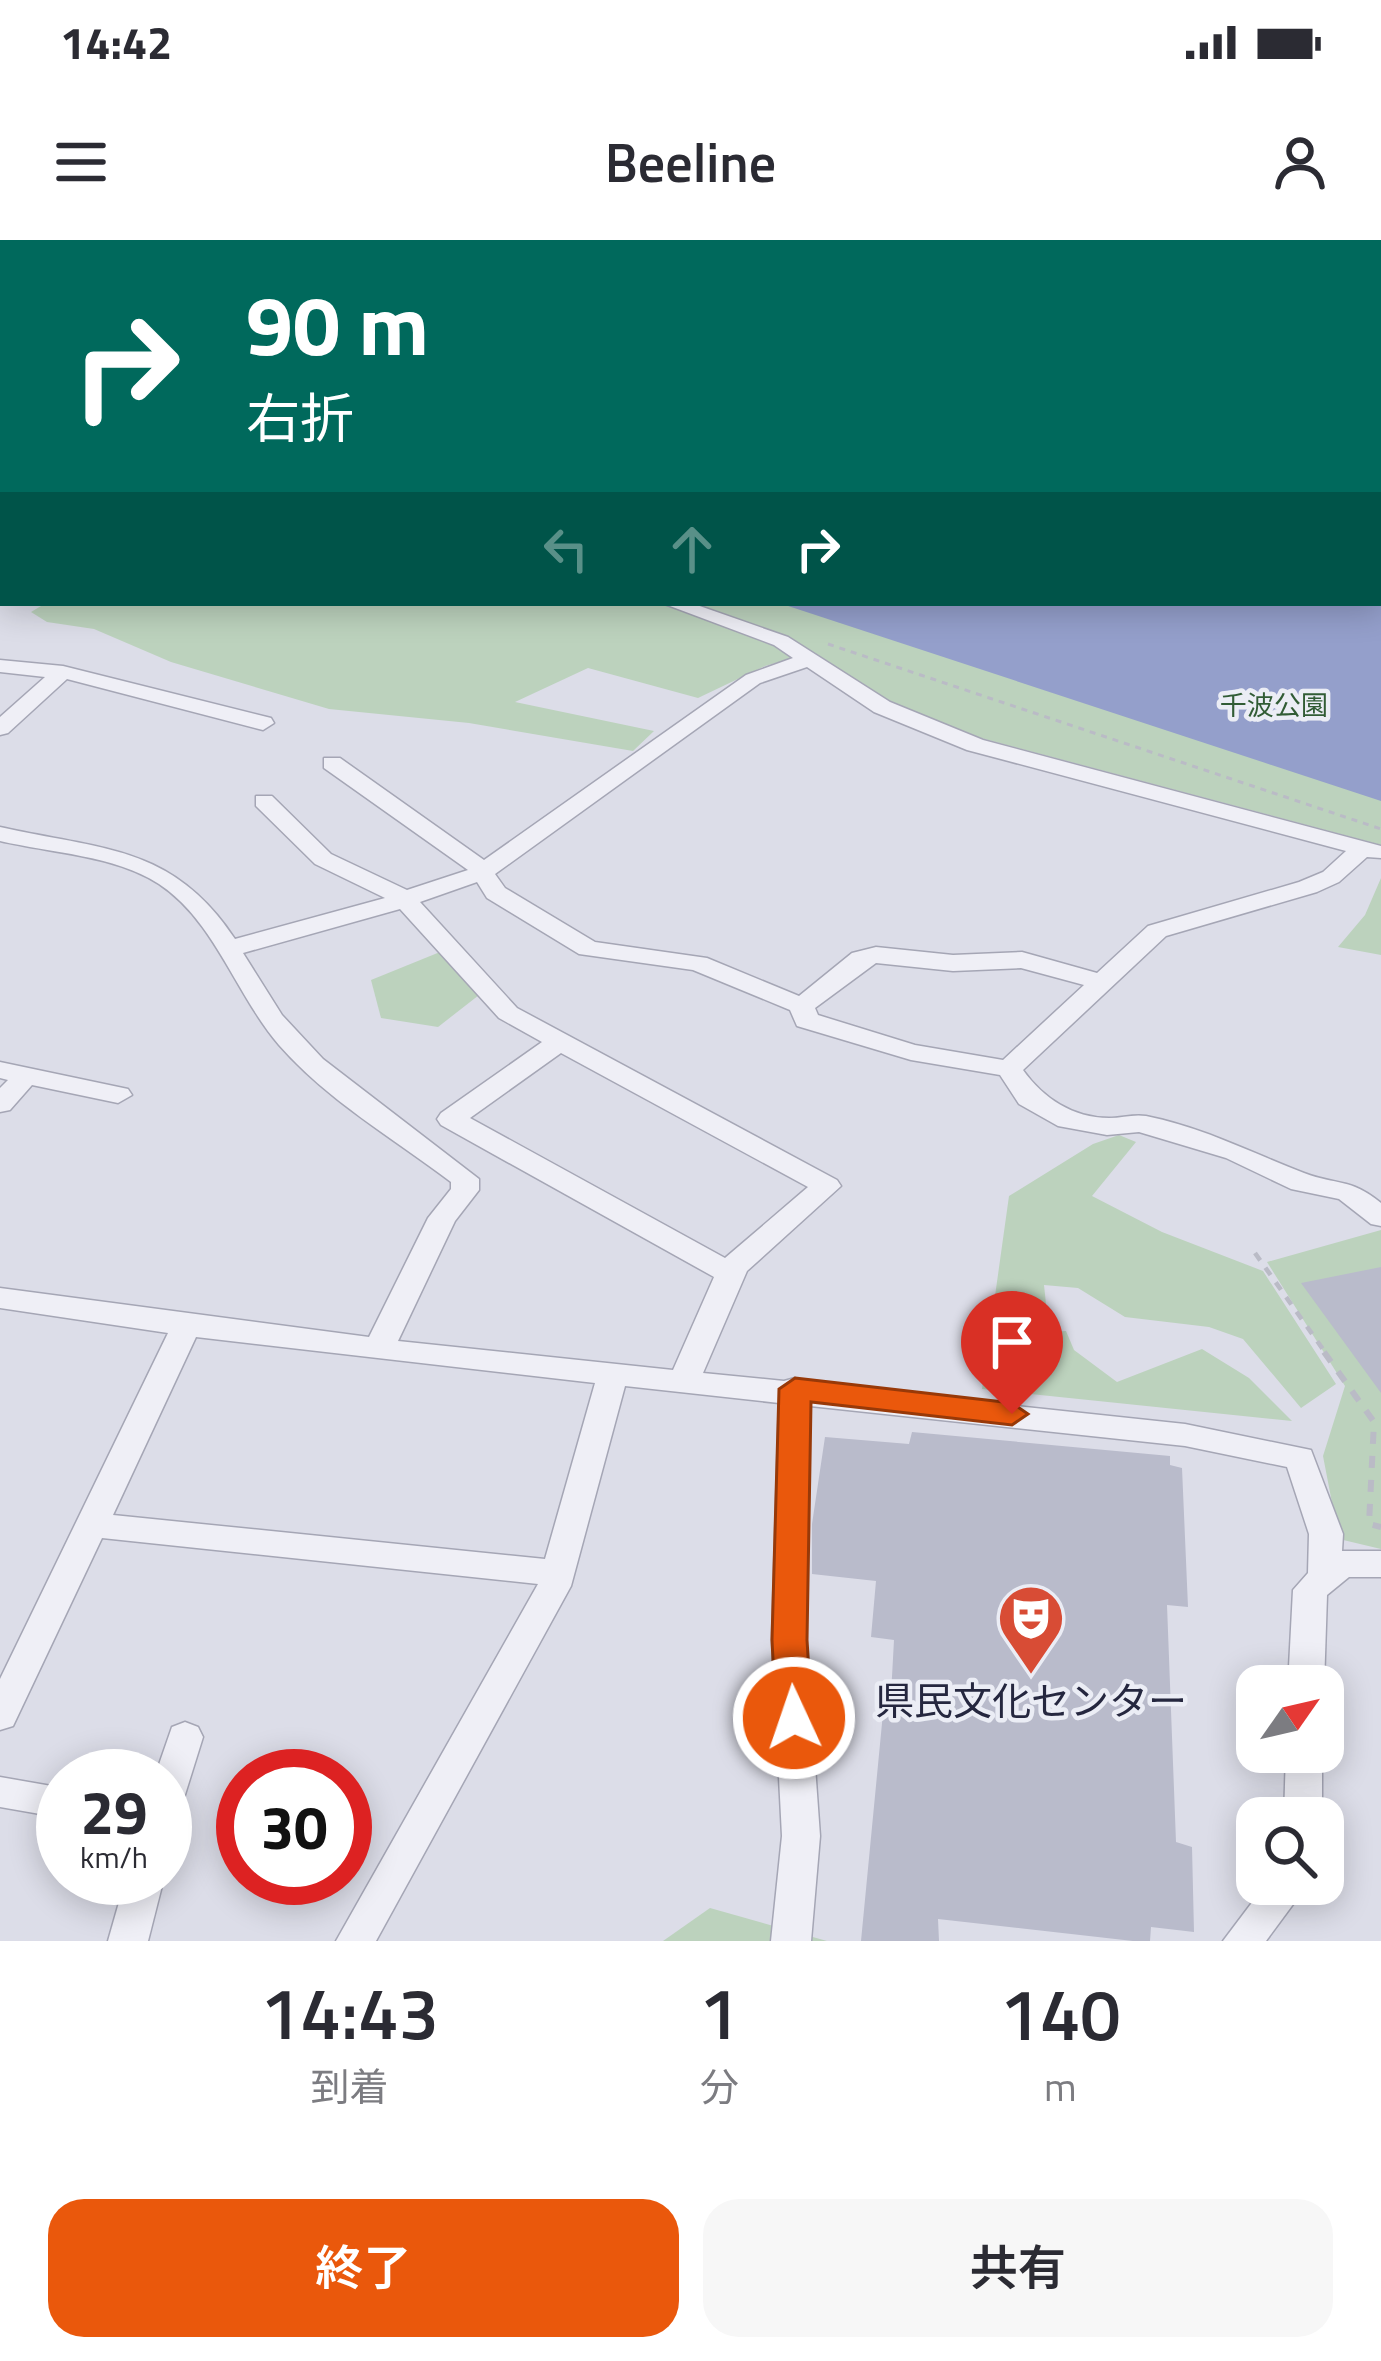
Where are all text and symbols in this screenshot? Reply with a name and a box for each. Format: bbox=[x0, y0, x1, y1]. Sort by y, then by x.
text: 14:42 bbox=[60, 8, 172, 76]
text: Beeline bbox=[605, 121, 776, 203]
icon: menu bbox=[48, 129, 114, 195]
icon: person bbox=[1267, 129, 1333, 195]
text: 90 m bbox=[246, 260, 429, 388]
icon: right bbox=[48, 288, 204, 444]
text: 右折 bbox=[246, 377, 354, 459]
icon: left bbox=[533, 516, 599, 582]
icon: ahead bbox=[659, 516, 725, 582]
icon: right bbox=[785, 516, 851, 582]
park label: 千波公園 bbox=[1220, 684, 1328, 725]
pin bbox=[961, 1291, 1063, 1414]
icon: arrive bbox=[979, 1309, 1045, 1375]
theatre icon: 県民文化センター bbox=[996, 1583, 1066, 1677]
position arrow bbox=[731, 1655, 857, 1781]
north arrow bbox=[1236, 1665, 1344, 1773]
map controls bbox=[1236, 1665, 1344, 1905]
place label: 県民文化センター bbox=[875, 1671, 1187, 1730]
speed limit sign: 30 bbox=[216, 1749, 372, 1905]
text: 29 bbox=[80, 1766, 148, 1857]
button: search bbox=[1236, 1797, 1344, 1905]
text: km/h bbox=[80, 1834, 148, 1880]
text: 14:43 bbox=[260, 1957, 439, 2067]
text: 1 bbox=[699, 1957, 739, 2067]
text: 140 bbox=[1000, 1958, 1121, 2068]
text: 到着 bbox=[311, 2057, 389, 2116]
text: 分 bbox=[700, 2057, 739, 2116]
text: m bbox=[1044, 2057, 1077, 2116]
button: 終了 bbox=[48, 2199, 679, 2337]
button: 共有 bbox=[703, 2199, 1333, 2337]

